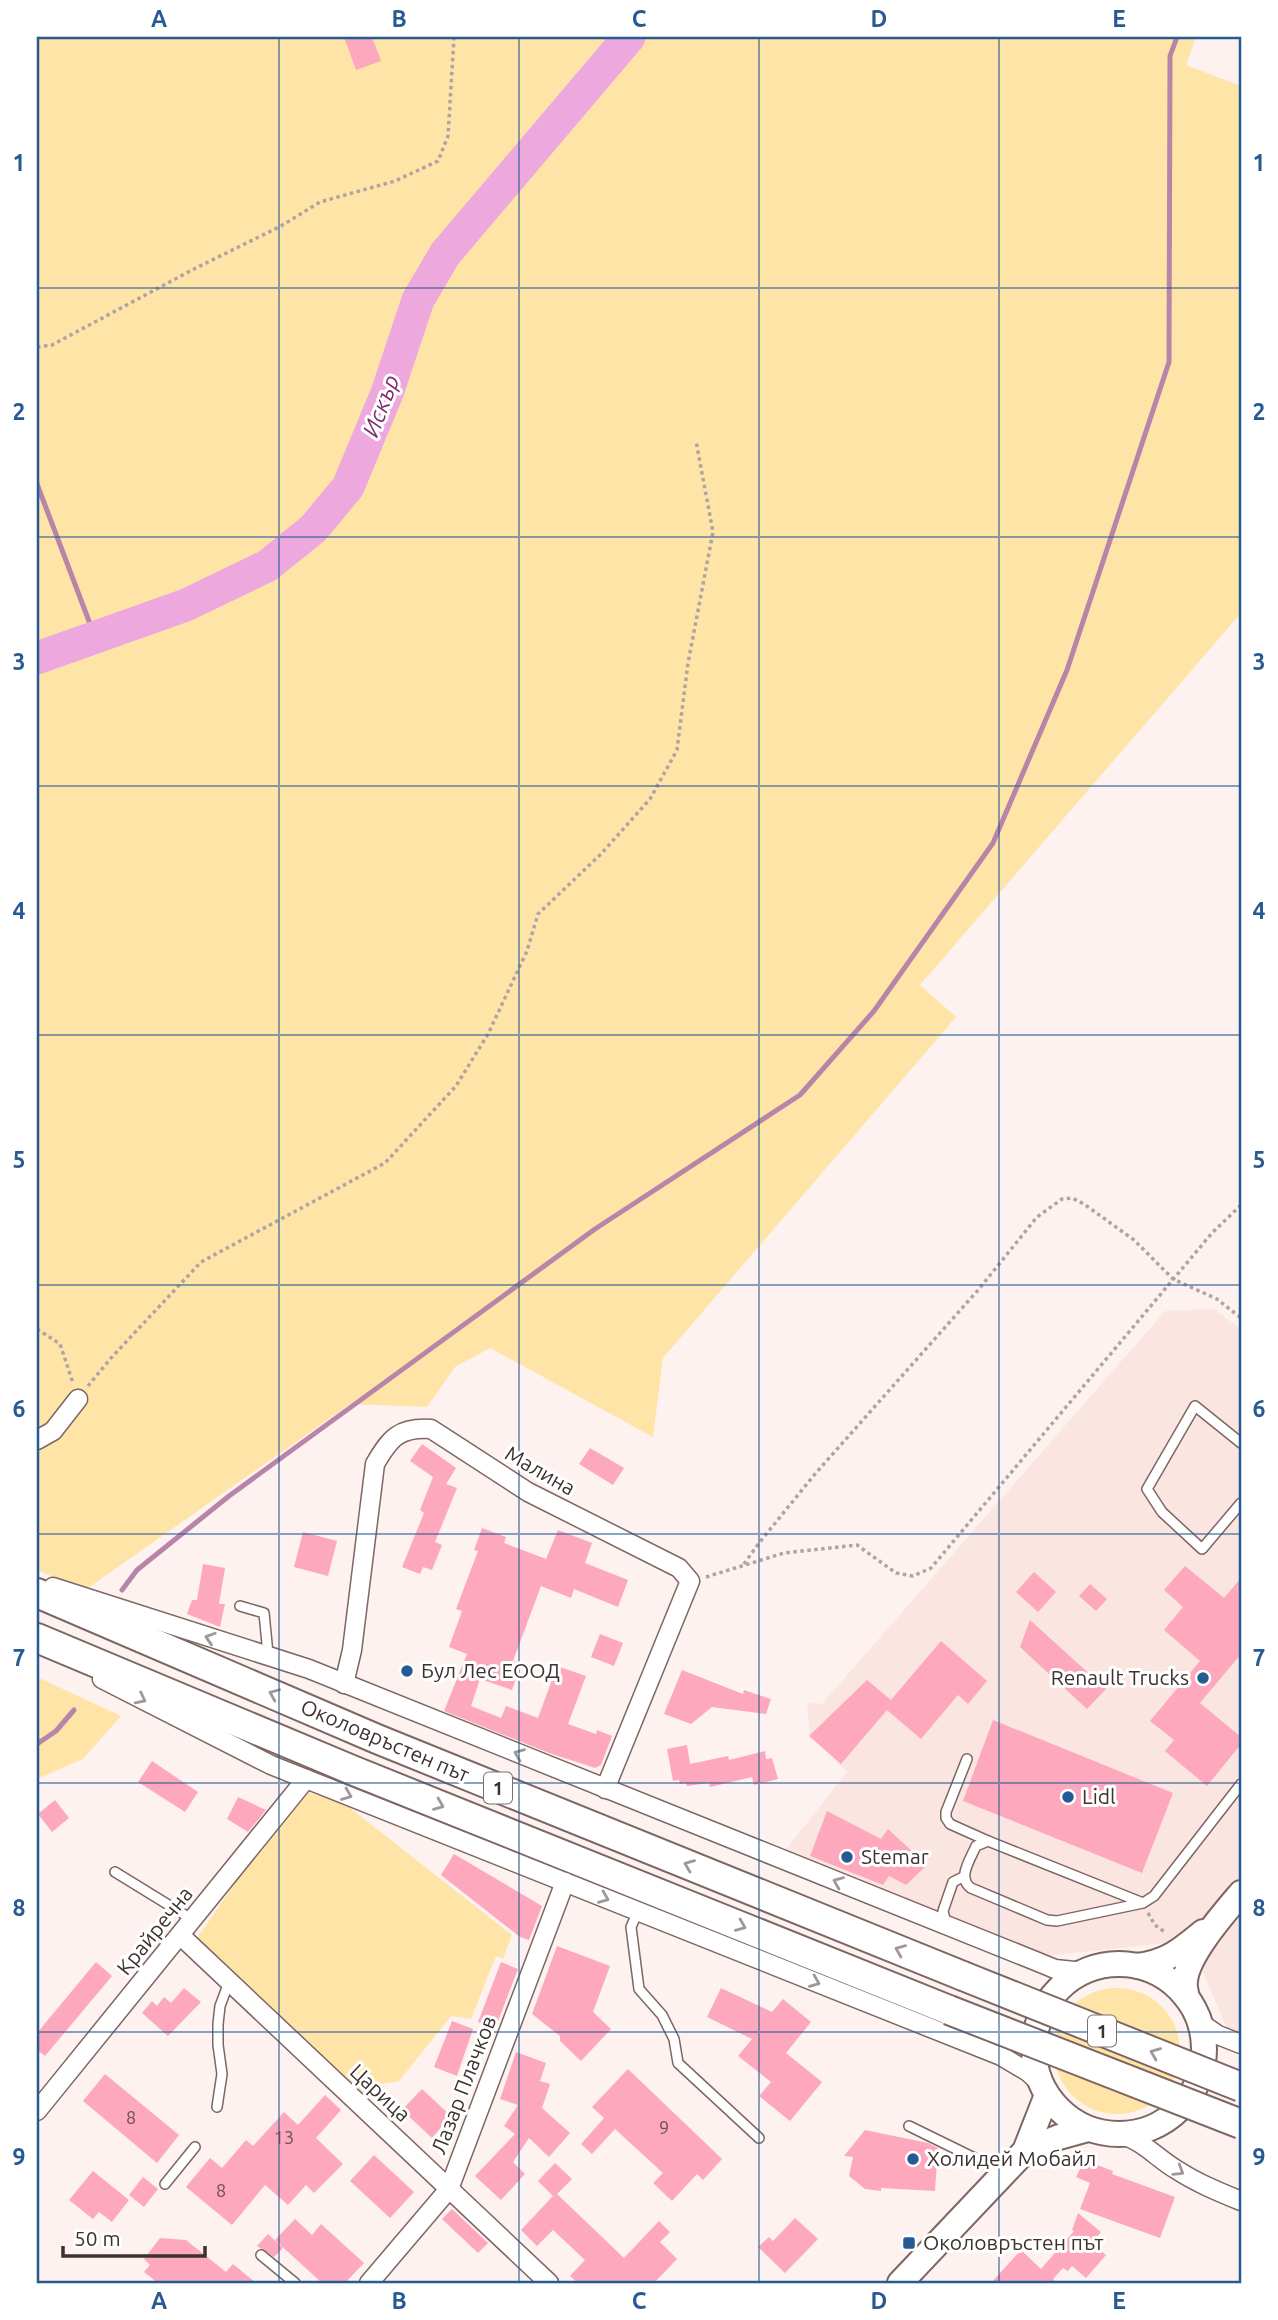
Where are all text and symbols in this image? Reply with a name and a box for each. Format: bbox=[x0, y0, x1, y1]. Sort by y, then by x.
text: A bbox=[151, 6, 167, 31]
text: B bbox=[391, 6, 407, 31]
text: C bbox=[632, 6, 647, 31]
text: D bbox=[871, 6, 887, 31]
text: E bbox=[1112, 6, 1126, 31]
text: 1 bbox=[13, 150, 25, 175]
text: 1 bbox=[1253, 150, 1265, 175]
water label: Искър bbox=[357, 372, 404, 440]
text: 2 bbox=[13, 399, 25, 424]
text: 2 bbox=[1253, 399, 1265, 424]
text: 3 bbox=[13, 649, 25, 674]
text: 3 bbox=[1253, 649, 1265, 674]
text: 4 bbox=[13, 898, 26, 923]
text: 4 bbox=[1253, 898, 1266, 923]
text: 5 bbox=[13, 1147, 25, 1172]
text: 5 bbox=[1253, 1147, 1265, 1172]
text: 6 bbox=[13, 1396, 26, 1421]
text: 6 bbox=[1253, 1396, 1266, 1421]
street label: Малина bbox=[501, 1441, 580, 1500]
one-way arrow bbox=[205, 1632, 217, 1646]
text: 7 bbox=[13, 1645, 25, 1670]
text: 7 bbox=[1253, 1645, 1265, 1670]
place label: Бул Лес ЕООД bbox=[421, 1658, 560, 1682]
marker: Бул Лес ЕООД bbox=[399, 1663, 415, 1679]
place label: Renault Trucks bbox=[1051, 1665, 1189, 1689]
marker: Renault Trucks bbox=[1195, 1670, 1211, 1686]
one-way arrow bbox=[269, 1688, 282, 1702]
one-way arrow bbox=[134, 1690, 146, 1704]
street label: Околовръстен път bbox=[298, 1694, 474, 1787]
one-way arrow bbox=[514, 1749, 526, 1763]
road number: 1 bbox=[484, 1772, 512, 1803]
place label: Lidl bbox=[1082, 1784, 1116, 1808]
one-way arrow bbox=[340, 1787, 352, 1801]
marker: Lidl bbox=[1060, 1789, 1076, 1805]
one-way arrow bbox=[433, 1796, 445, 1810]
place label: Stemar bbox=[861, 1844, 929, 1868]
marker: Stemar bbox=[839, 1849, 855, 1865]
one-way arrow bbox=[683, 1859, 696, 1873]
one-way arrow bbox=[833, 1877, 845, 1891]
street label: Крайречна bbox=[111, 1882, 197, 1979]
one-way arrow bbox=[597, 1889, 609, 1903]
text: 8 bbox=[13, 1895, 25, 1920]
text: 8 bbox=[1253, 1895, 1265, 1920]
one-way arrow bbox=[735, 1918, 747, 1932]
one-way arrow bbox=[894, 1945, 906, 1959]
one-way arrow bbox=[808, 1974, 820, 1988]
street label: Лазар Плачков bbox=[426, 2012, 500, 2157]
road number: 1 bbox=[1088, 2016, 1116, 2047]
one-way arrow bbox=[1150, 2047, 1162, 2061]
street label: Царица bbox=[346, 2058, 416, 2126]
house number: 8 bbox=[126, 2107, 136, 2127]
house number: 9 bbox=[659, 2117, 669, 2137]
house number: 13 bbox=[274, 2127, 294, 2147]
text: 9 bbox=[13, 2144, 25, 2169]
text: 9 bbox=[1253, 2144, 1265, 2169]
place label: Холидей Мобайл bbox=[927, 2146, 1096, 2170]
marker: Холидей Мобайл bbox=[905, 2151, 921, 2167]
one-way arrow bbox=[1171, 2163, 1184, 2176]
house number: 8 bbox=[216, 2180, 226, 2200]
scale bar bbox=[63, 2215, 205, 2259]
text: 50 m bbox=[74, 2226, 121, 2250]
place label: Околовръстен път bbox=[923, 2230, 1104, 2254]
marker: Околовръстен път bbox=[901, 2235, 917, 2251]
text: A bbox=[151, 2288, 167, 2313]
text: B bbox=[391, 2288, 407, 2313]
text: C bbox=[632, 2288, 647, 2313]
text: D bbox=[871, 2288, 887, 2313]
text: E bbox=[1112, 2288, 1126, 2313]

